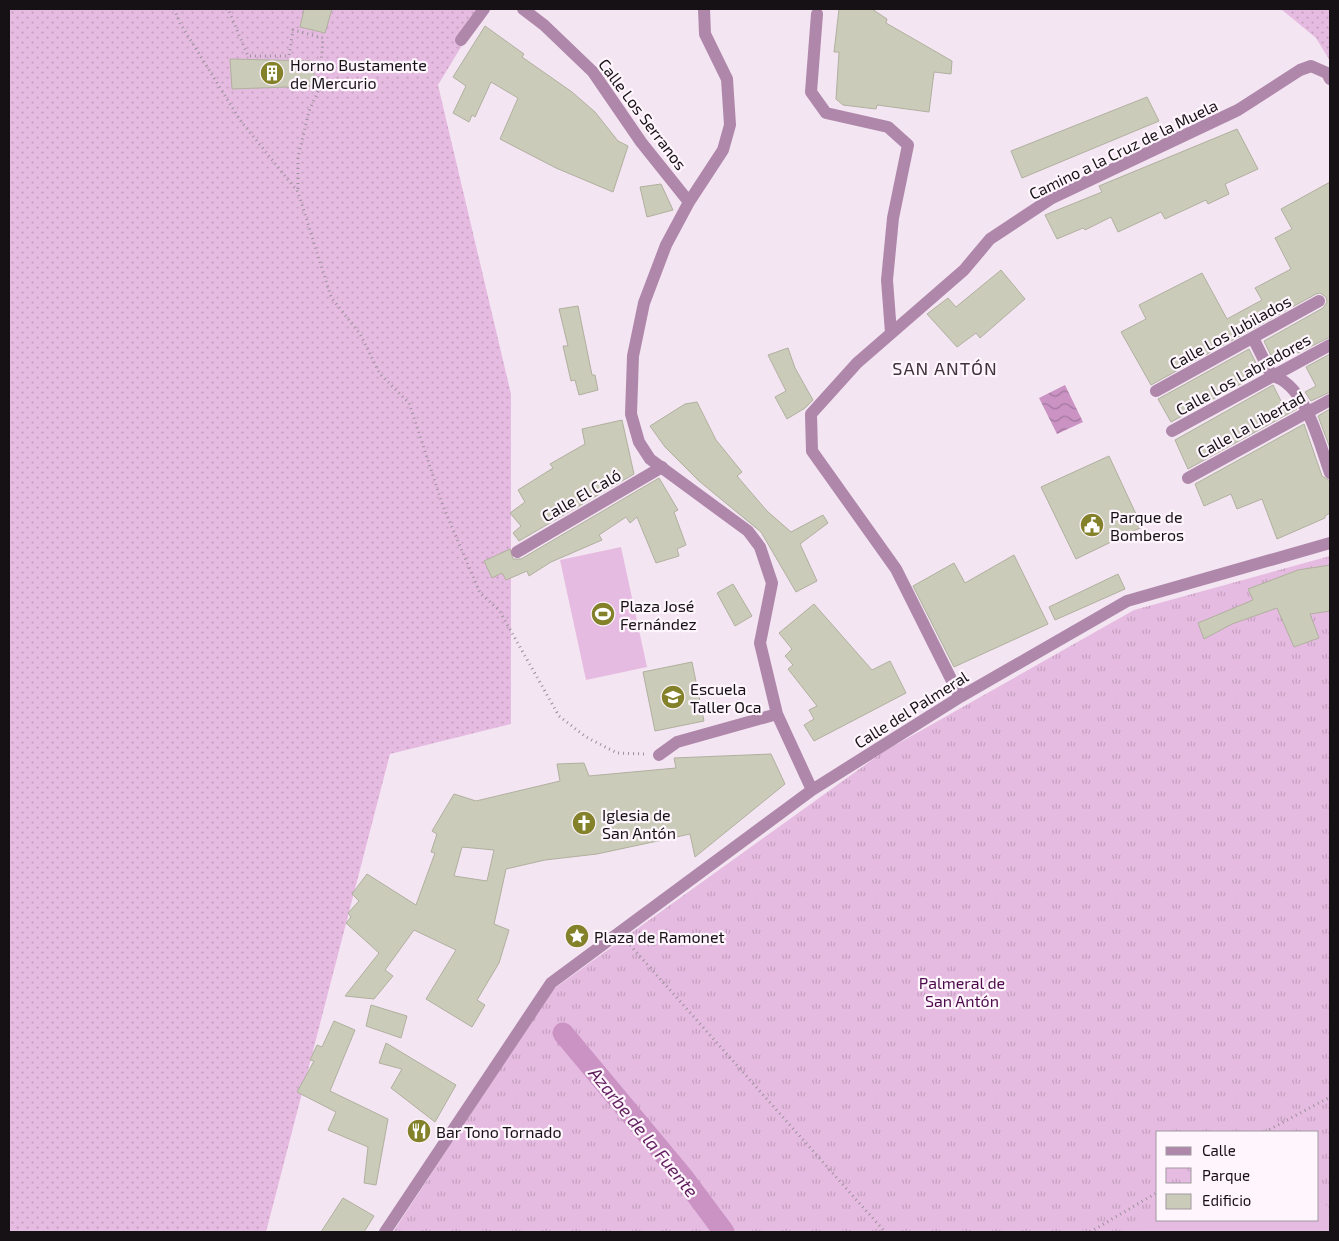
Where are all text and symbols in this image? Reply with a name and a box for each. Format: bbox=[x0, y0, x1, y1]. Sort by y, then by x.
place label: Horno Bustamente de Mercurio bbox=[290, 55, 427, 92]
street label: Calle Los Serranos bbox=[595, 55, 691, 173]
building icon: Horno Bustamente de Mercurio bbox=[259, 60, 285, 86]
street label: Camino a la Cruz de la Muela bbox=[1026, 95, 1220, 203]
street label: Calle Los Jubilados bbox=[1166, 291, 1294, 373]
street label: Calle Los Labradores bbox=[1172, 329, 1314, 419]
district label: SAN ANTÓN bbox=[892, 357, 998, 379]
street label: Calle La Libertad bbox=[1194, 386, 1308, 462]
street label: Calle El Caló bbox=[538, 465, 624, 525]
place label: Parque de Bomberos bbox=[1110, 507, 1184, 544]
public building icon: Parque de Bomberos bbox=[1079, 512, 1105, 538]
place label: Plaza José Fernández bbox=[620, 596, 697, 633]
sports icon: Plaza José Fernández bbox=[590, 601, 616, 627]
street label: Calle del Palmeral bbox=[851, 666, 972, 752]
place label: Escuela Taller Oca bbox=[690, 679, 762, 716]
school or university icon: Escuela Taller Oca bbox=[660, 684, 686, 710]
place label: Iglesia de San Antón bbox=[602, 805, 676, 842]
church icon: Iglesia de San Antón bbox=[571, 810, 597, 836]
place icon: Plaza de Ramonet bbox=[564, 923, 590, 949]
place label: Plaza de Ramonet bbox=[594, 927, 725, 946]
park label: Palmeral de San Antón bbox=[919, 973, 1005, 1010]
water label: Azarbe de la Fuente bbox=[584, 1062, 704, 1202]
restaurant icon: Bar Tono Tornado bbox=[406, 1118, 432, 1144]
place label: Bar Tono Tornado bbox=[436, 1122, 562, 1141]
legend bbox=[1156, 1131, 1319, 1221]
text: Calle bbox=[1202, 1141, 1236, 1159]
text: Parque bbox=[1202, 1166, 1250, 1184]
text: Edificio bbox=[1202, 1191, 1251, 1209]

